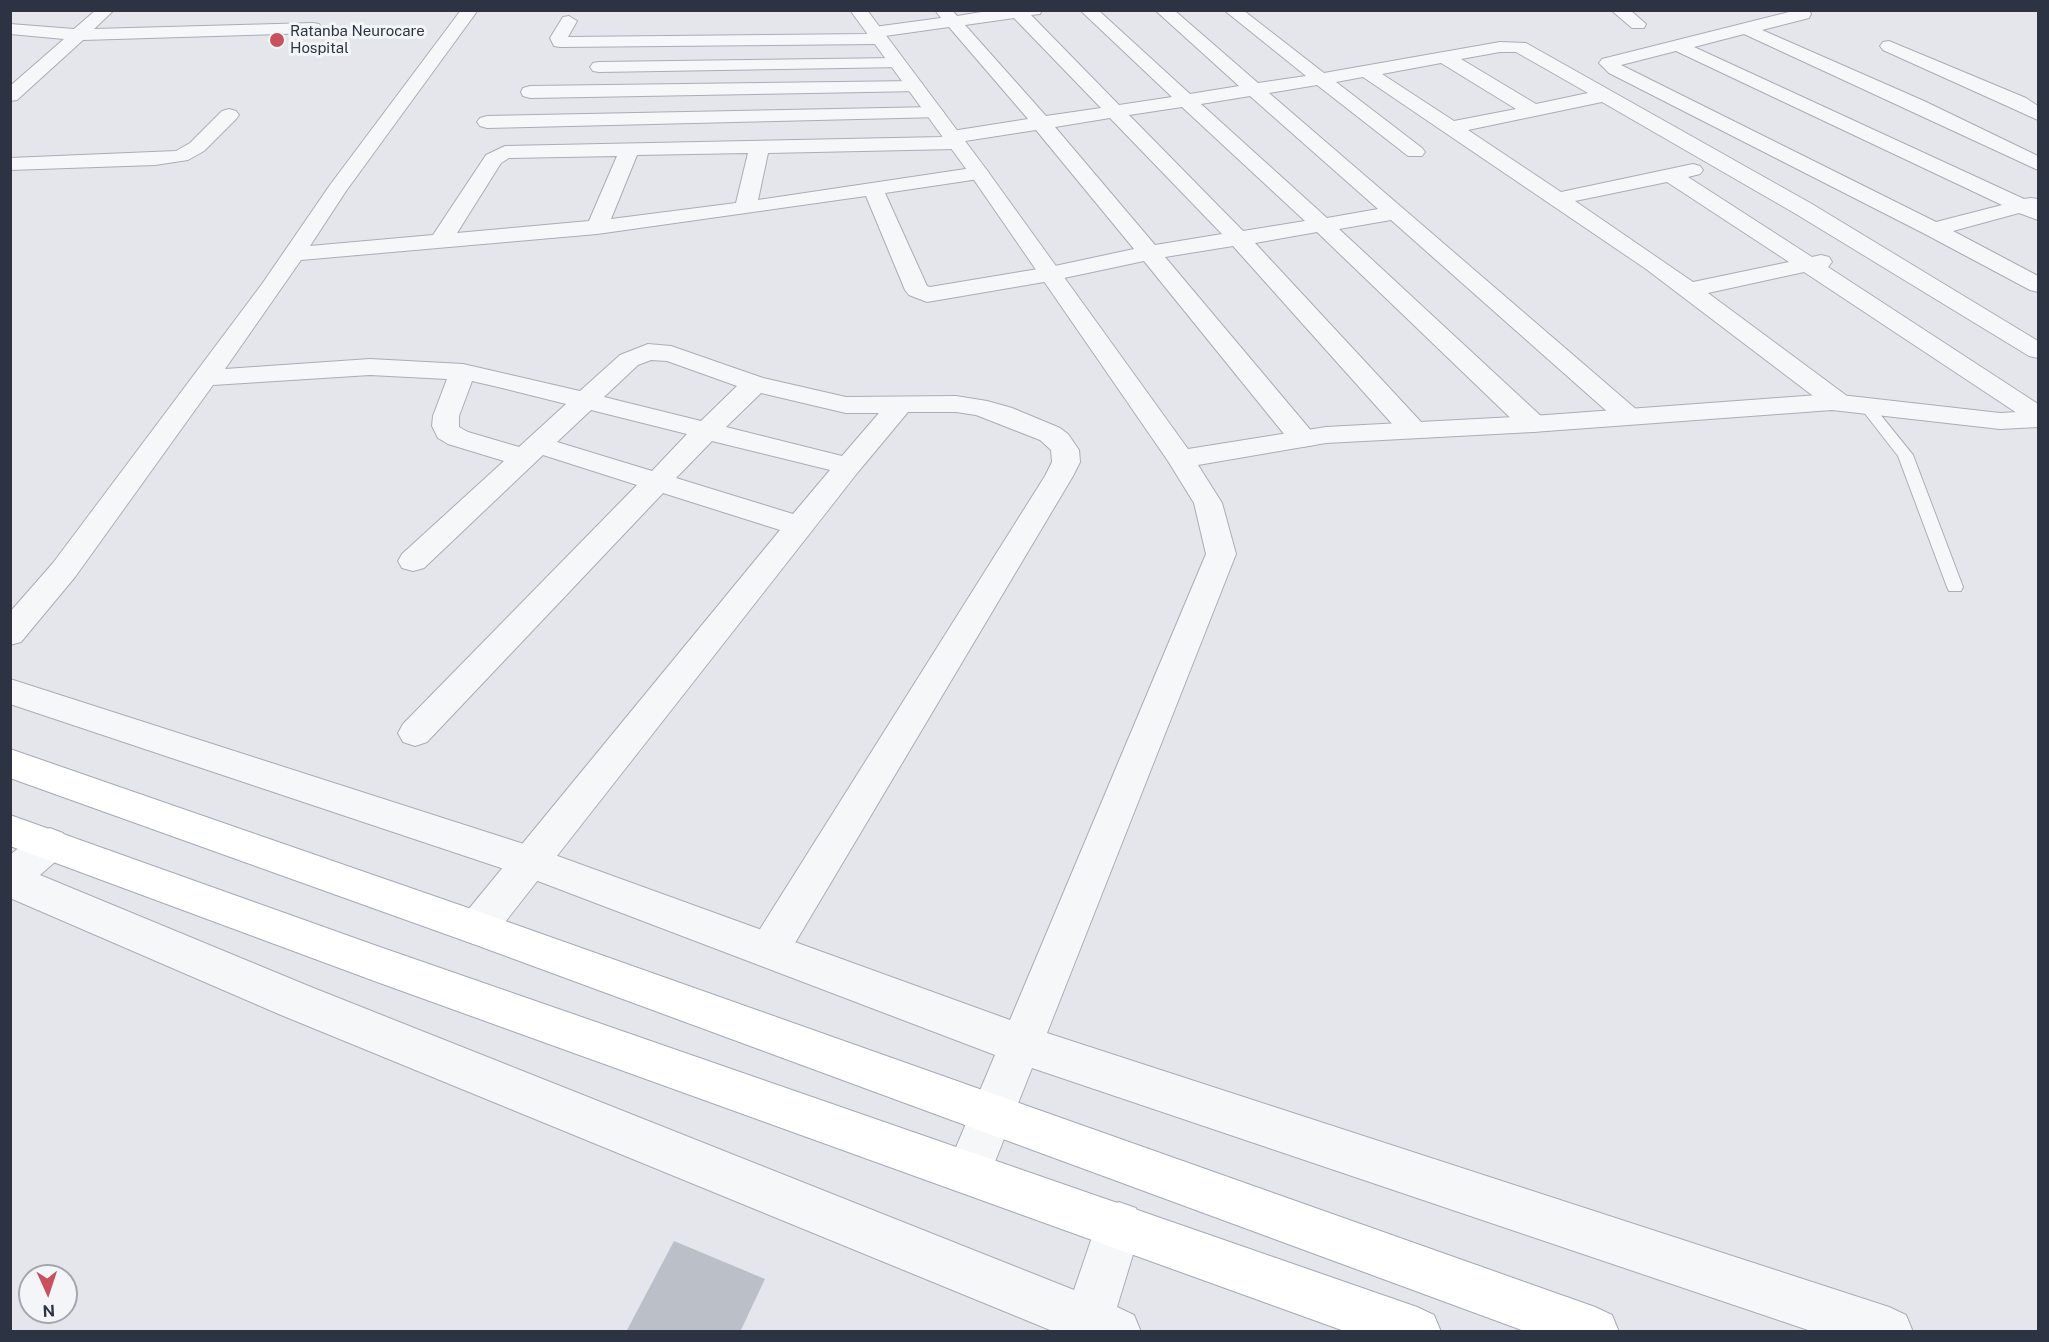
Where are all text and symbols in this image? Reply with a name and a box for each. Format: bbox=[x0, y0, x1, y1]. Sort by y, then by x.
place label: Ratanba Neurocare Hospital bbox=[290, 22, 425, 57]
marker: Ratanba Neurocare Hospital bbox=[268, 31, 286, 49]
north arrow bbox=[18, 1264, 78, 1324]
text: N bbox=[42, 1301, 56, 1320]

